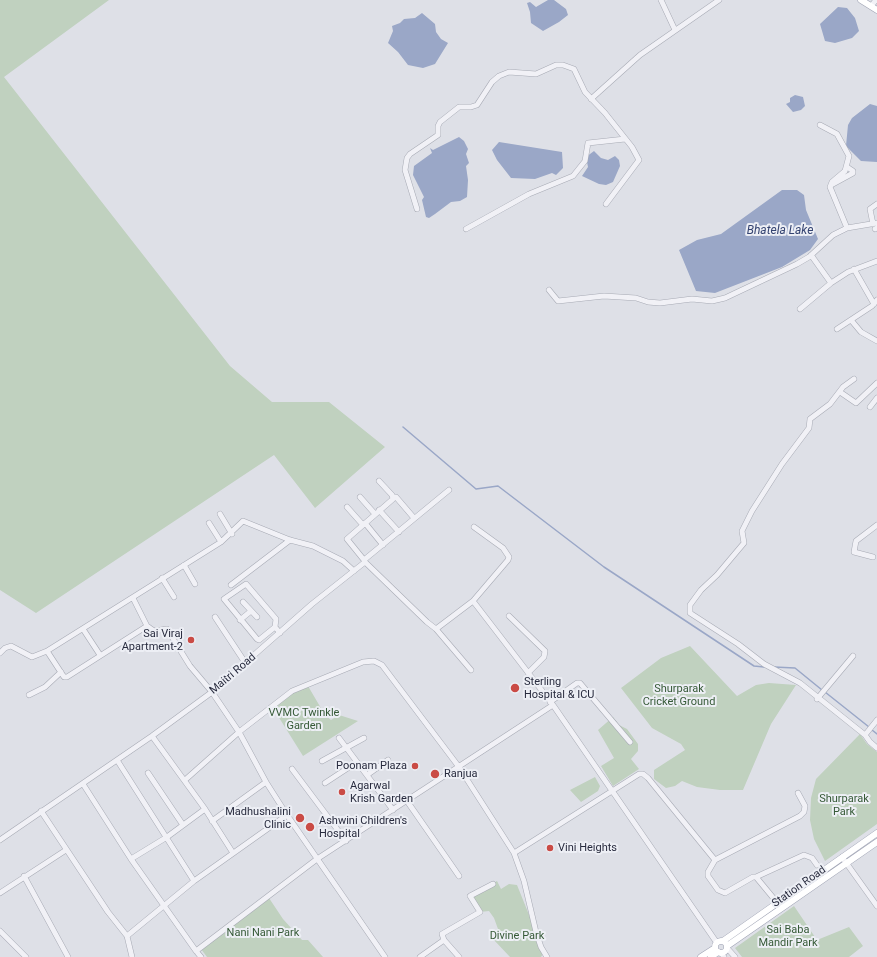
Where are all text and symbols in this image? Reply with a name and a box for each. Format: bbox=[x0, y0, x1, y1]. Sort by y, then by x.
water label: Bhatela Lake bbox=[747, 224, 813, 238]
place label: Sai Viraj Apartment-2 bbox=[122, 627, 183, 653]
marker: Sai Viraj Apartment-2 bbox=[186, 635, 196, 645]
street label: Maitri Road bbox=[207, 651, 259, 697]
place label: Sterling Hospital & ICU bbox=[524, 675, 594, 701]
marker: Sterling Hospital & ICU bbox=[509, 682, 521, 694]
park label: Shurparak Cricket Ground bbox=[643, 682, 715, 708]
park label: VVMC Twinkle Garden bbox=[269, 706, 339, 732]
place label: Poonam Plaza bbox=[336, 759, 407, 773]
marker: Poonam Plaza bbox=[410, 761, 420, 771]
place label: Ranjua bbox=[444, 767, 478, 781]
marker: Ranjua bbox=[429, 768, 441, 780]
place label: Agarwal Krish Garden bbox=[350, 779, 413, 805]
marker: Agarwal Krish Garden bbox=[337, 787, 347, 797]
park label: Shurparak Park bbox=[819, 792, 869, 818]
place label: Madhushalini Clinic bbox=[225, 805, 291, 831]
marker: Madhushalini Clinic bbox=[294, 812, 306, 824]
place label: Ashwini Children's Hospital bbox=[319, 814, 407, 840]
marker: Ashwini Children's Hospital bbox=[304, 821, 316, 833]
place label: Vini Heights bbox=[558, 841, 617, 855]
marker: Vini Heights bbox=[545, 843, 555, 853]
street label: Station Road bbox=[770, 864, 828, 910]
park label: Sai Baba Mandir Park bbox=[758, 923, 818, 949]
park label: Nani Nani Park bbox=[227, 926, 299, 940]
park label: Divine Park bbox=[490, 929, 544, 943]

